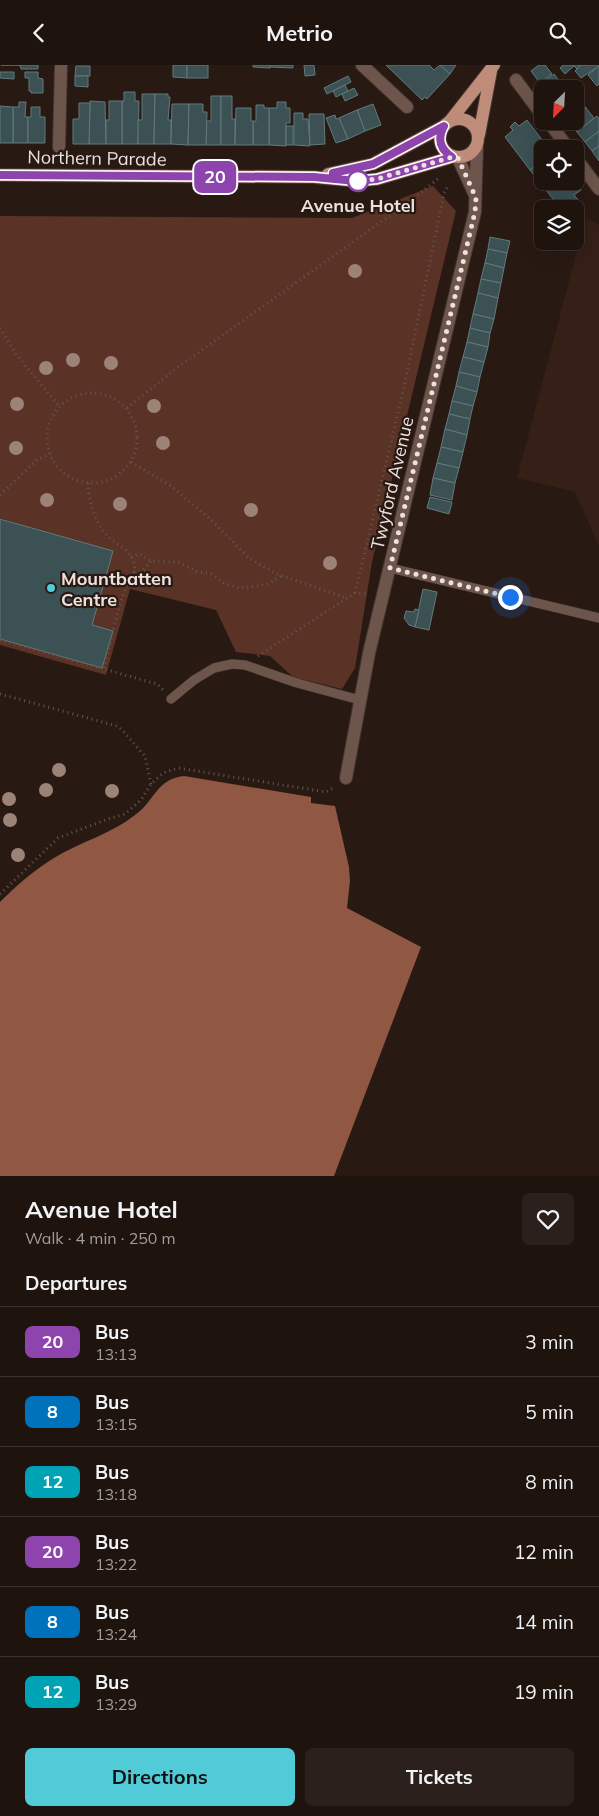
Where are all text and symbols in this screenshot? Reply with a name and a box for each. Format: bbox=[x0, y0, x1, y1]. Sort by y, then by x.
icon: back bbox=[25, 19, 53, 47]
text: Metrio bbox=[266, 19, 333, 47]
icon: search bbox=[546, 19, 574, 47]
north arrow bbox=[534, 80, 584, 130]
map controls bbox=[534, 80, 584, 250]
button: locate bbox=[534, 140, 584, 190]
street label: Northern Parade bbox=[27, 145, 167, 171]
line badge: 20 bbox=[192, 161, 238, 193]
text: 20 bbox=[204, 165, 226, 188]
marker: Avenue Hotel bbox=[347, 170, 369, 192]
place label: Avenue Hotel bbox=[301, 194, 415, 217]
button: layers bbox=[534, 200, 584, 250]
street label: Twyford Avenue bbox=[366, 414, 418, 552]
place label: Mountbatten Centre bbox=[61, 567, 172, 611]
marker: Mountbatten Centre bbox=[45, 582, 57, 594]
your location bbox=[498, 585, 523, 610]
button: heart bbox=[522, 1193, 574, 1245]
text: Avenue Hotel bbox=[25, 1194, 178, 1224]
text: Walk · 4 min · 250 m bbox=[25, 1228, 176, 1248]
text: Departures bbox=[25, 1271, 127, 1295]
text: Bus bbox=[95, 1320, 129, 1344]
text: 20 bbox=[42, 1330, 63, 1353]
text: 3 min bbox=[525, 1330, 574, 1354]
text: 13:13 bbox=[95, 1344, 137, 1364]
text: Bus bbox=[95, 1390, 129, 1414]
text: 8 bbox=[47, 1400, 58, 1423]
text: 5 min bbox=[525, 1400, 574, 1424]
text: 13:15 bbox=[95, 1414, 137, 1434]
text: Bus bbox=[95, 1460, 129, 1484]
text: 12 bbox=[42, 1470, 63, 1493]
text: 8 min bbox=[525, 1470, 574, 1494]
text: 13:18 bbox=[95, 1484, 137, 1504]
text: Bus bbox=[95, 1530, 129, 1554]
text: 20 bbox=[42, 1540, 63, 1563]
text: 12 min bbox=[514, 1540, 574, 1564]
text: 13:22 bbox=[95, 1554, 137, 1574]
text: Bus bbox=[95, 1600, 129, 1624]
text: 8 bbox=[47, 1610, 58, 1633]
text: 14 min bbox=[514, 1610, 574, 1634]
text: 13:24 bbox=[95, 1624, 137, 1644]
text: Bus bbox=[95, 1670, 129, 1694]
text: 12 bbox=[42, 1680, 63, 1703]
text: 19 min bbox=[514, 1680, 574, 1704]
text: 13:29 bbox=[95, 1694, 137, 1714]
button: Directions bbox=[25, 1748, 295, 1806]
button: Tickets bbox=[305, 1748, 574, 1806]

